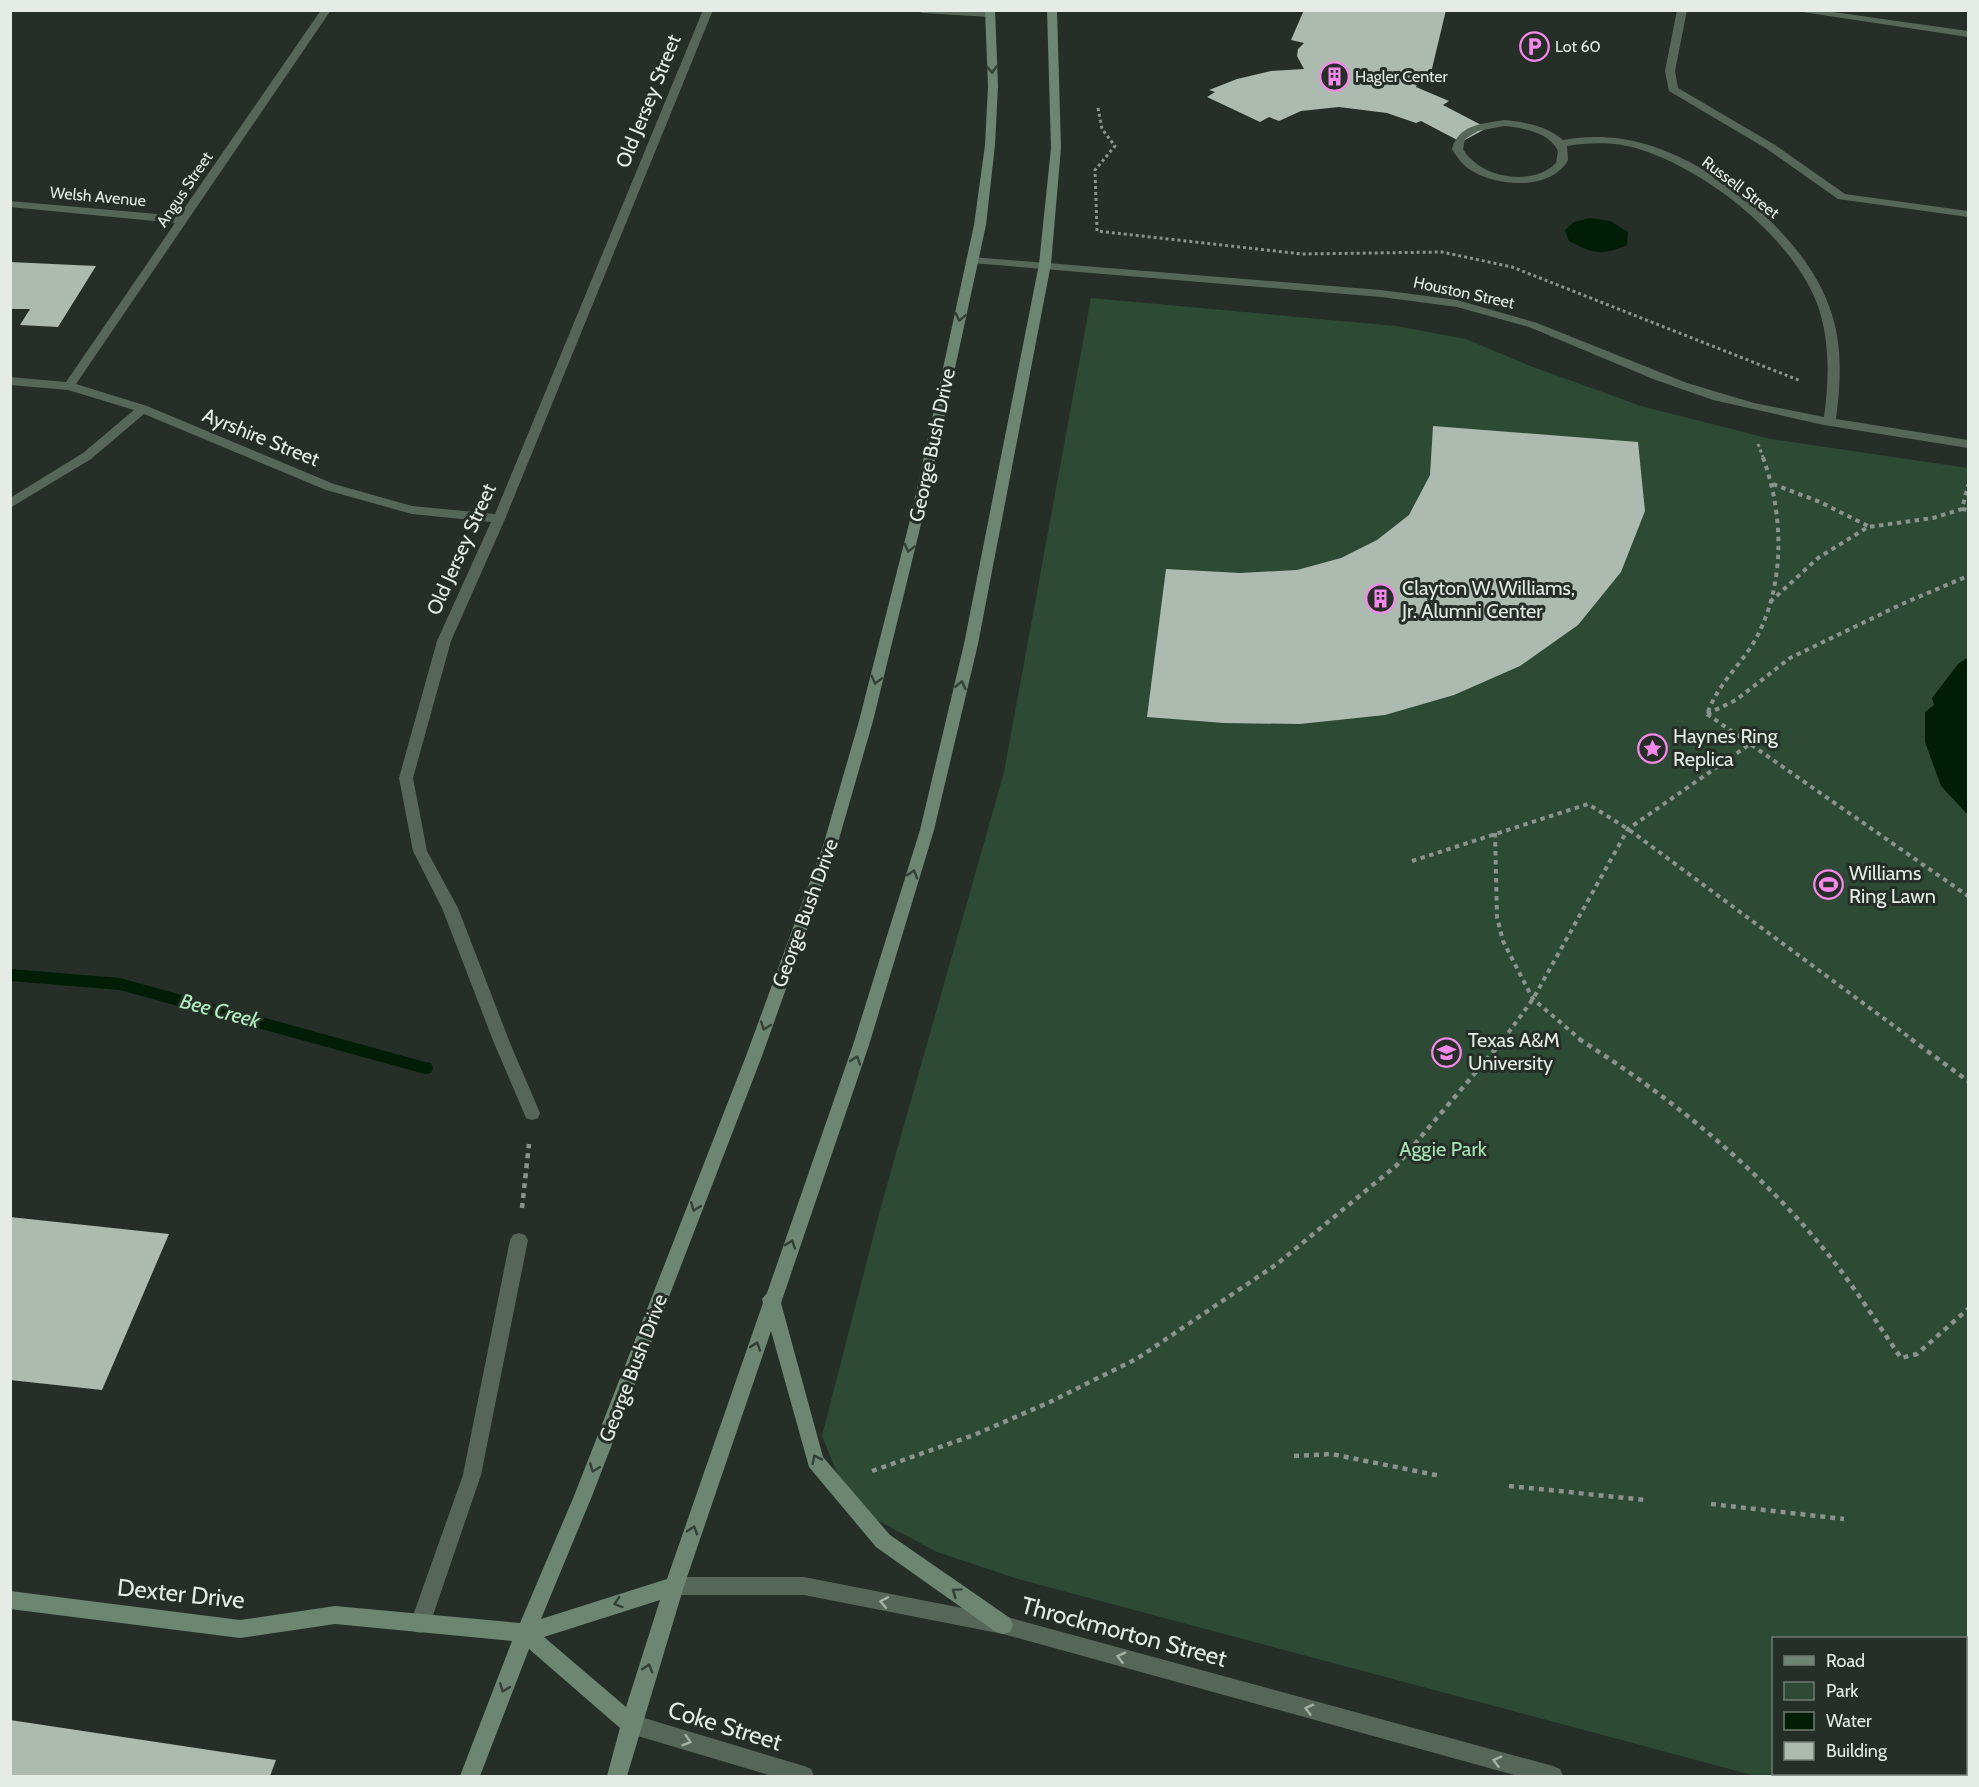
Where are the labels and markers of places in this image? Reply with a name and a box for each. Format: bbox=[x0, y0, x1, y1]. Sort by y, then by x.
parking icon: Lot 60 bbox=[1518, 30, 1550, 62]
place label: Lot 60 bbox=[1555, 37, 1601, 56]
building icon: Hagler Center bbox=[1318, 60, 1350, 92]
place label: Hagler Center bbox=[1355, 67, 1448, 86]
place label: Clayton W. Williams, Jr. Alumni Center bbox=[1401, 576, 1575, 623]
building icon: Clayton W. Williams, Jr. Alumni Center bbox=[1365, 583, 1397, 615]
place label: Haynes Ring Replica bbox=[1673, 724, 1779, 771]
place icon: Haynes Ring Replica bbox=[1636, 732, 1668, 764]
place label: Williams Ring Lawn bbox=[1849, 861, 1936, 908]
sports icon: Williams Ring Lawn bbox=[1812, 868, 1844, 900]
place label: Texas A&M University bbox=[1468, 1028, 1560, 1075]
school or university icon: Texas A&M University bbox=[1431, 1036, 1463, 1068]

